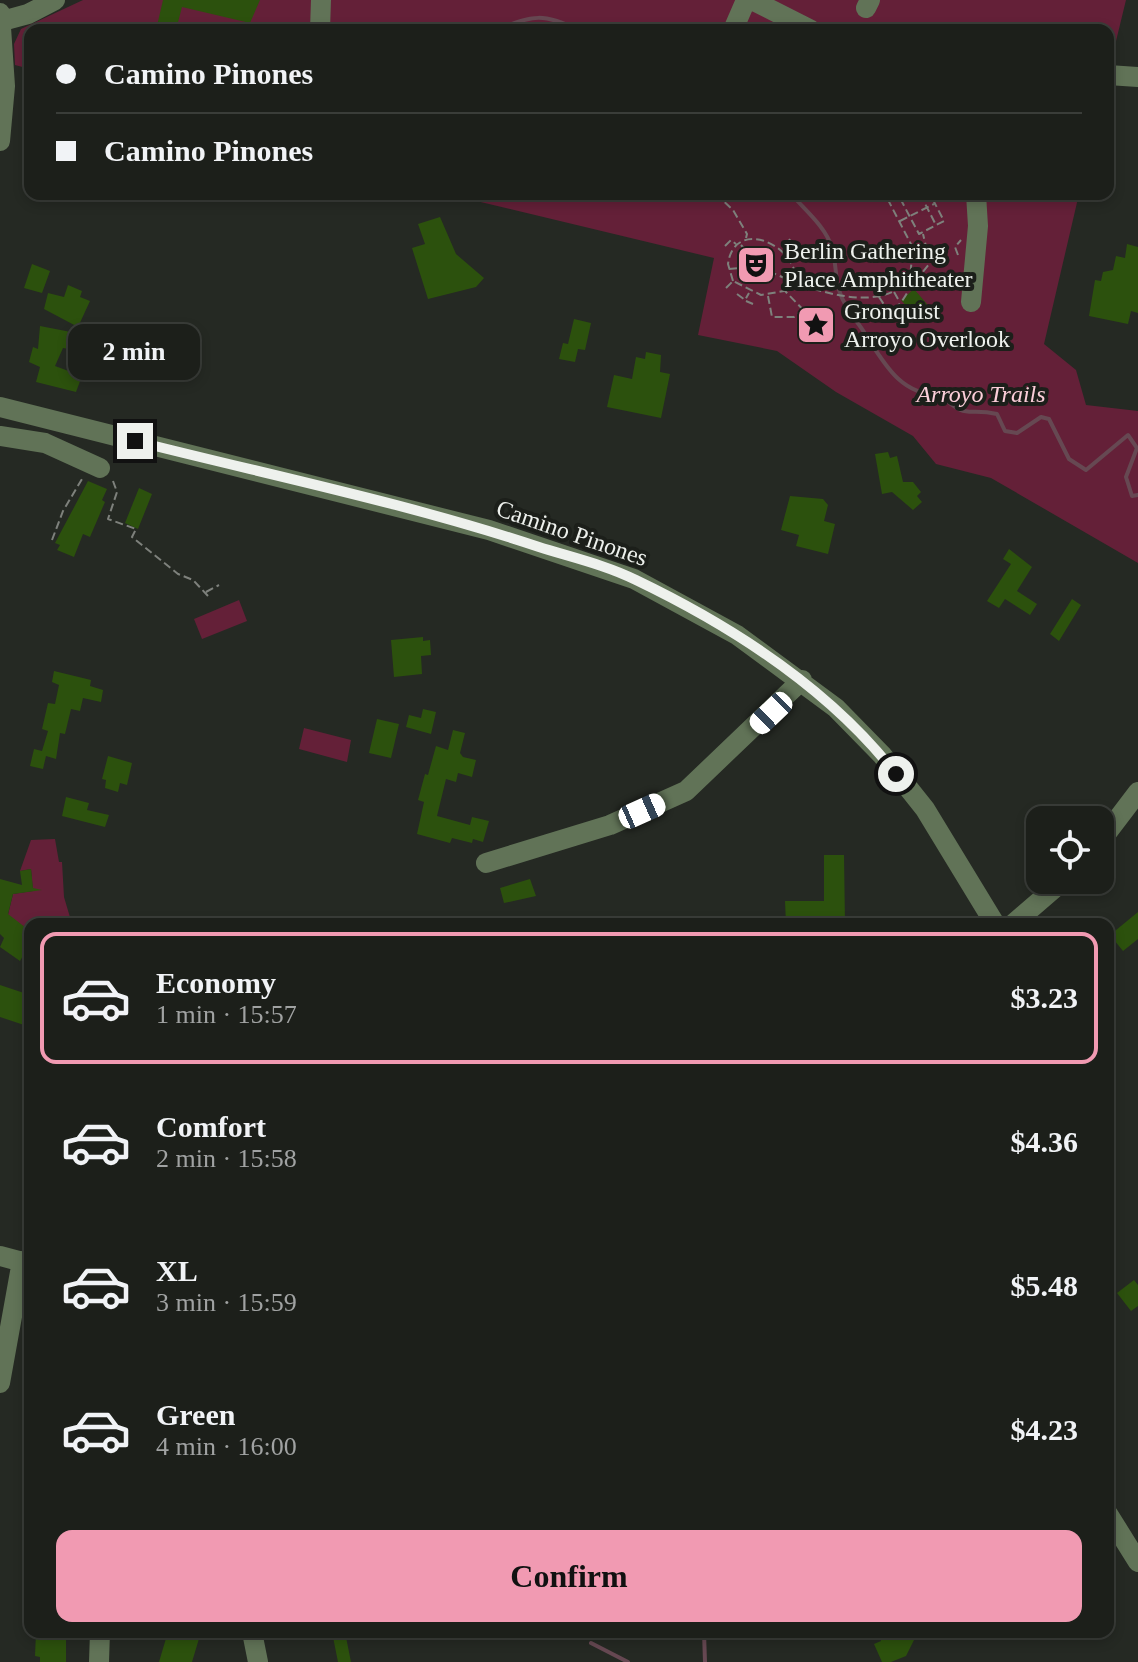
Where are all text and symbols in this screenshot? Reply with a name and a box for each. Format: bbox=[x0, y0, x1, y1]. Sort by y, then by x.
text: Camino Pinones bbox=[104, 57, 313, 90]
text: Camino Pinones bbox=[104, 134, 313, 167]
place label: Berlin Gathering Place Amphitheater bbox=[784, 238, 973, 292]
theatre icon: Berlin Gathering Place Amphitheater bbox=[735, 244, 777, 286]
place label: Gronquist Arroyo Overlook bbox=[844, 298, 1010, 352]
place icon: Gronquist Arroyo Overlook bbox=[795, 304, 837, 346]
callout: 2 min bbox=[69, 325, 201, 381]
text: 2 min bbox=[103, 337, 165, 366]
park label: Arroyo Trails bbox=[914, 381, 1046, 407]
route end bbox=[117, 423, 153, 459]
street label: Camino Pinones bbox=[493, 495, 651, 571]
car bbox=[745, 688, 797, 738]
route start bbox=[878, 756, 914, 792]
car bbox=[615, 790, 669, 832]
map controls bbox=[1026, 806, 1114, 894]
button: locate bbox=[1026, 806, 1114, 894]
icon: car bbox=[60, 962, 132, 1034]
text: Economy bbox=[156, 966, 276, 999]
text: $3.23 bbox=[1011, 981, 1078, 1014]
text: 1 min · 15:57 bbox=[156, 1000, 297, 1029]
icon: car bbox=[60, 1106, 132, 1178]
text: Comfort bbox=[156, 1110, 266, 1143]
text: $4.36 bbox=[1011, 1125, 1078, 1158]
text: 2 min · 15:58 bbox=[156, 1144, 297, 1173]
icon: car bbox=[60, 1250, 132, 1322]
text: XL bbox=[156, 1254, 198, 1287]
text: $5.48 bbox=[1011, 1269, 1078, 1302]
text: 3 min · 15:59 bbox=[156, 1288, 297, 1317]
icon: car bbox=[60, 1394, 132, 1466]
text: Green bbox=[156, 1398, 235, 1431]
text: $4.23 bbox=[1011, 1413, 1078, 1446]
text: 4 min · 16:00 bbox=[156, 1432, 297, 1461]
button: Confirm bbox=[56, 1530, 1082, 1622]

